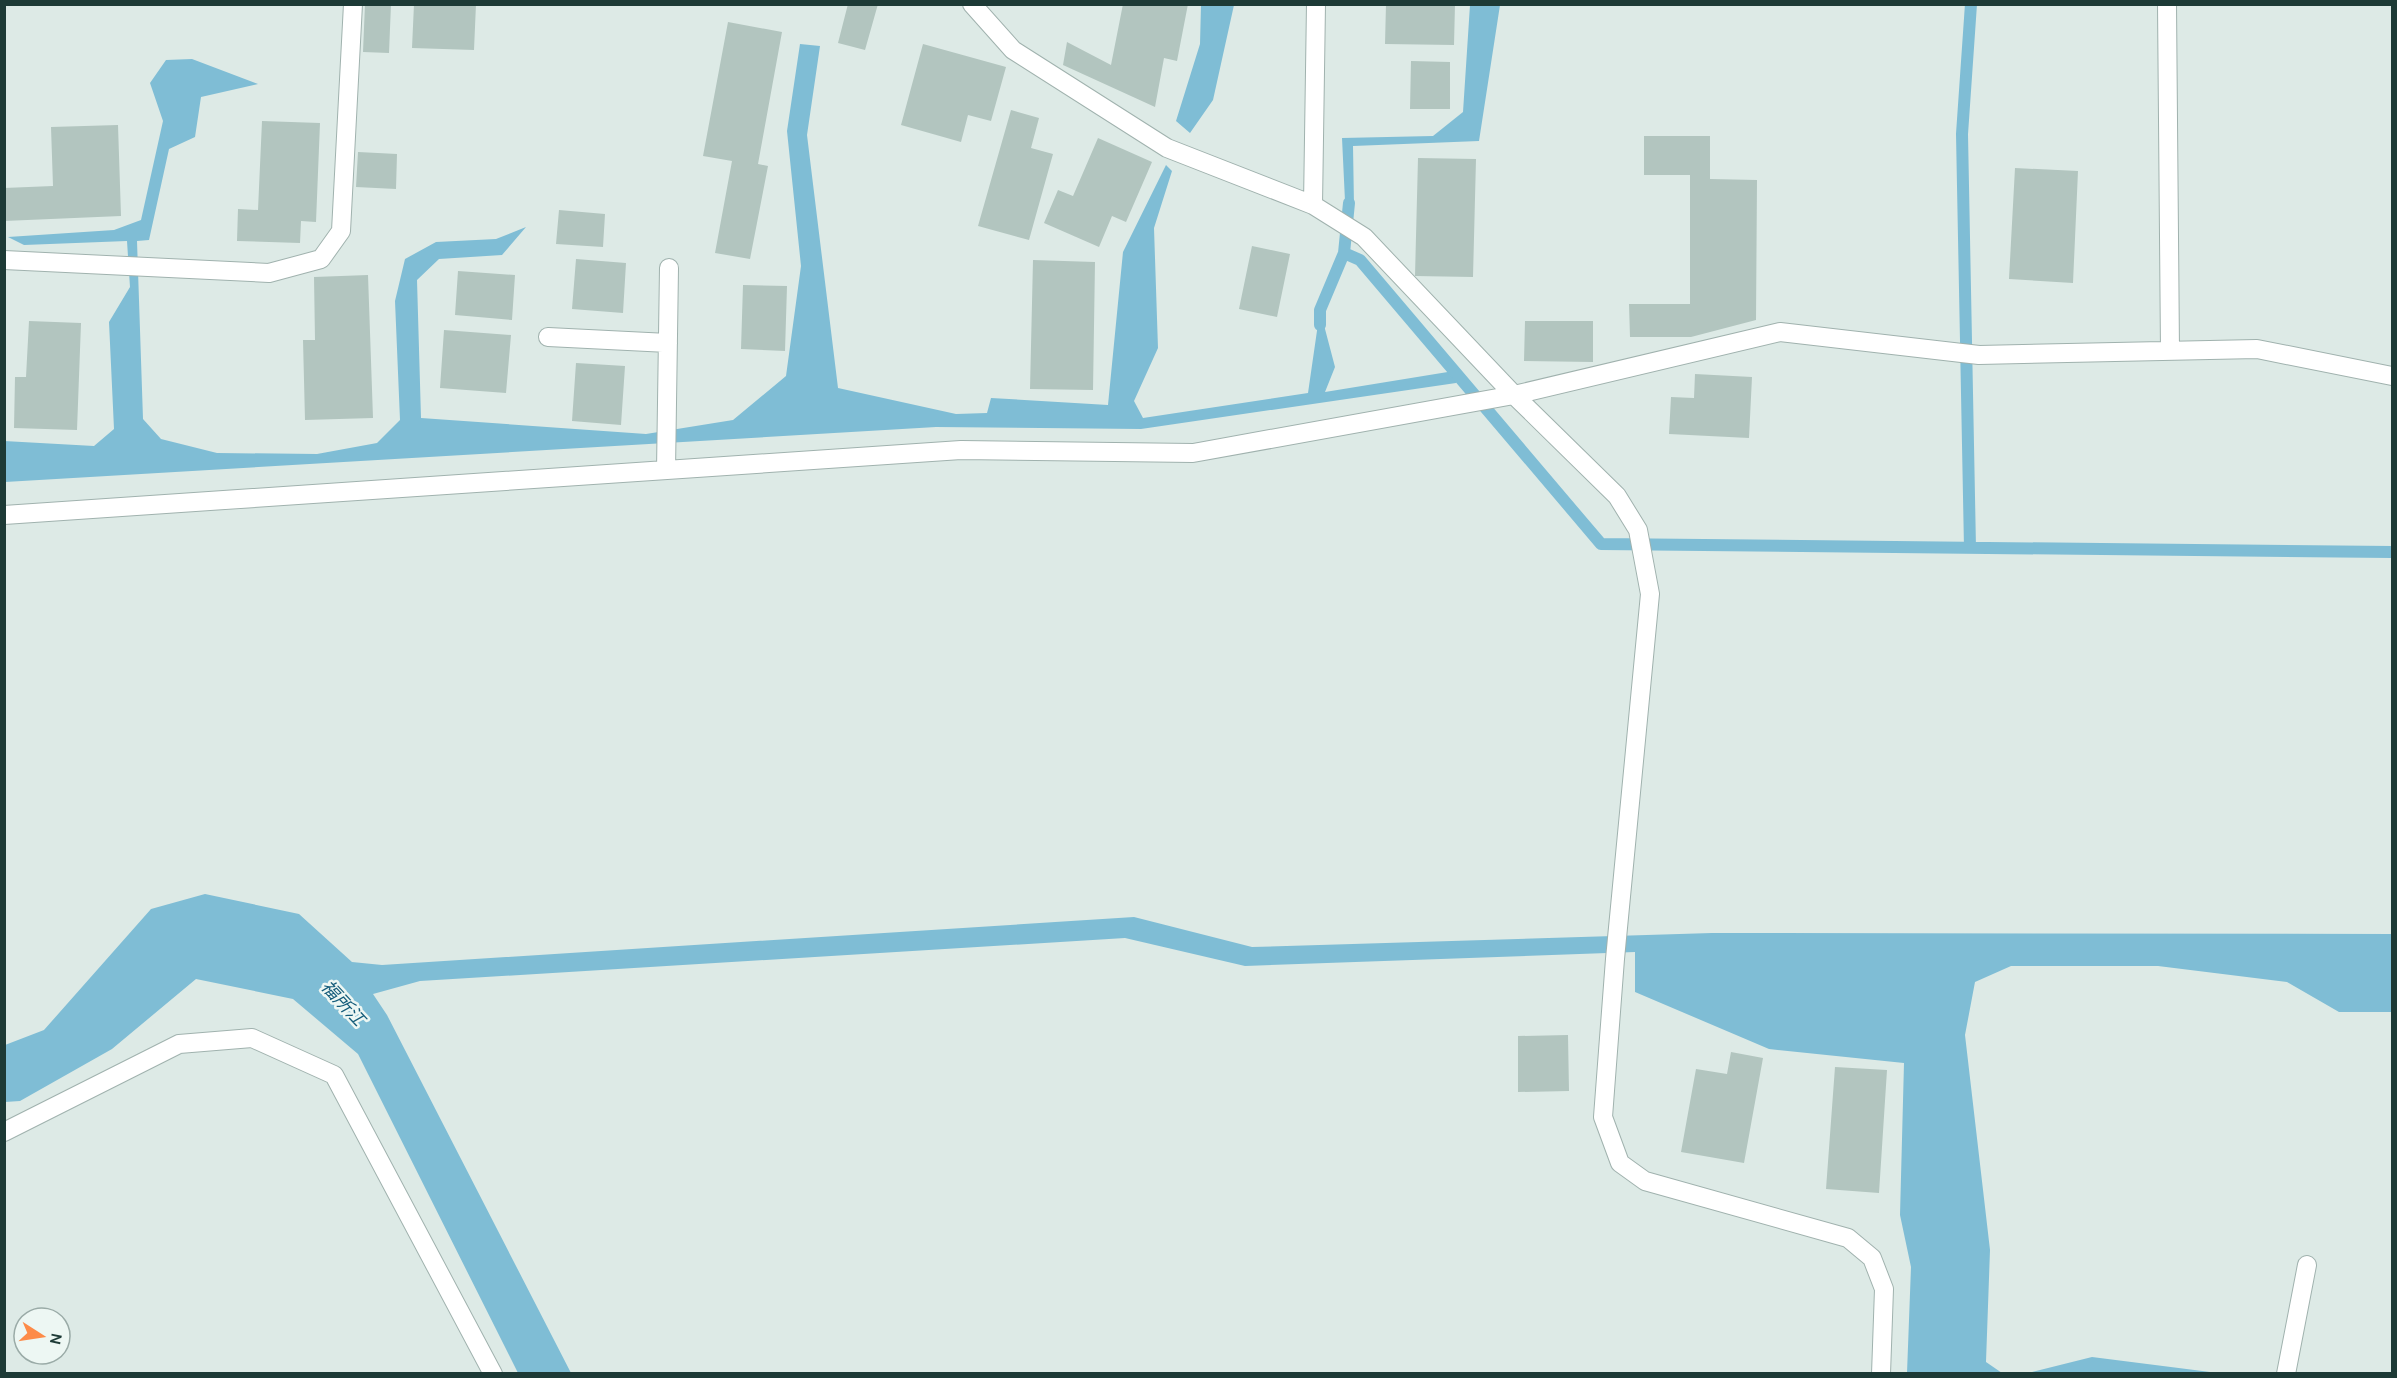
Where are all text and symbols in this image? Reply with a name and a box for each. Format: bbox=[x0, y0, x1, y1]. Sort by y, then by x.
water label: 福所江 bbox=[317, 976, 371, 1032]
north arrow bbox=[12, 1306, 72, 1366]
text: N bbox=[46, 1331, 67, 1347]

